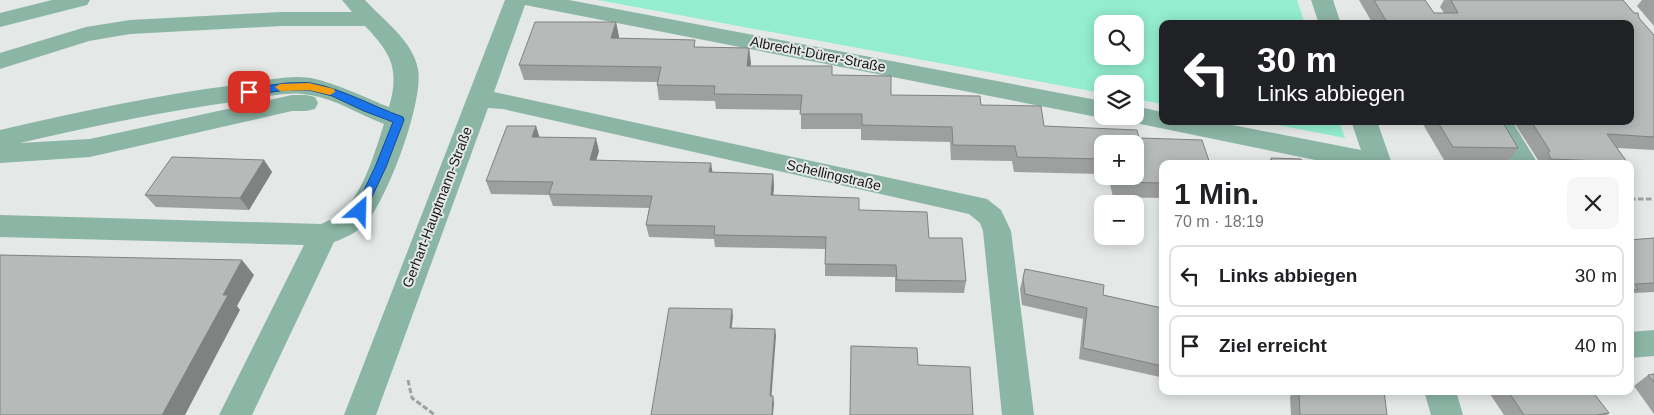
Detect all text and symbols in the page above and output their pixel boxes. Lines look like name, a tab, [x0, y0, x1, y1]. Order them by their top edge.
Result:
map controls	[1094, 15, 1144, 245]
button: search	[1094, 15, 1144, 65]
street label: Albrecht-Dürer-Straße	[749, 33, 887, 75]
icon: left	[1174, 40, 1239, 105]
text: 30 m	[1257, 40, 1337, 79]
pin	[228, 71, 270, 113]
button: layers	[1094, 75, 1144, 125]
icon: arrive	[235, 78, 263, 106]
text: Links abbiegen	[1257, 81, 1405, 106]
street label: Gerhart-Hauptmann-Straße	[399, 124, 475, 290]
button: +	[1094, 135, 1144, 185]
street label: Schellingstraße	[785, 156, 883, 194]
text: 1 Min.	[1174, 177, 1259, 210]
button: close	[1567, 177, 1619, 229]
position arrow	[333, 184, 385, 236]
button: −	[1094, 195, 1144, 245]
text: 70 m · 18:19	[1174, 213, 1264, 230]
icon: left	[1176, 262, 1204, 290]
text: Links abbiegen	[1219, 265, 1357, 286]
text: 30 m	[1575, 265, 1617, 286]
icon: arrive	[1176, 332, 1204, 360]
text: Ziel erreicht	[1219, 335, 1327, 356]
text: 40 m	[1575, 335, 1617, 356]

